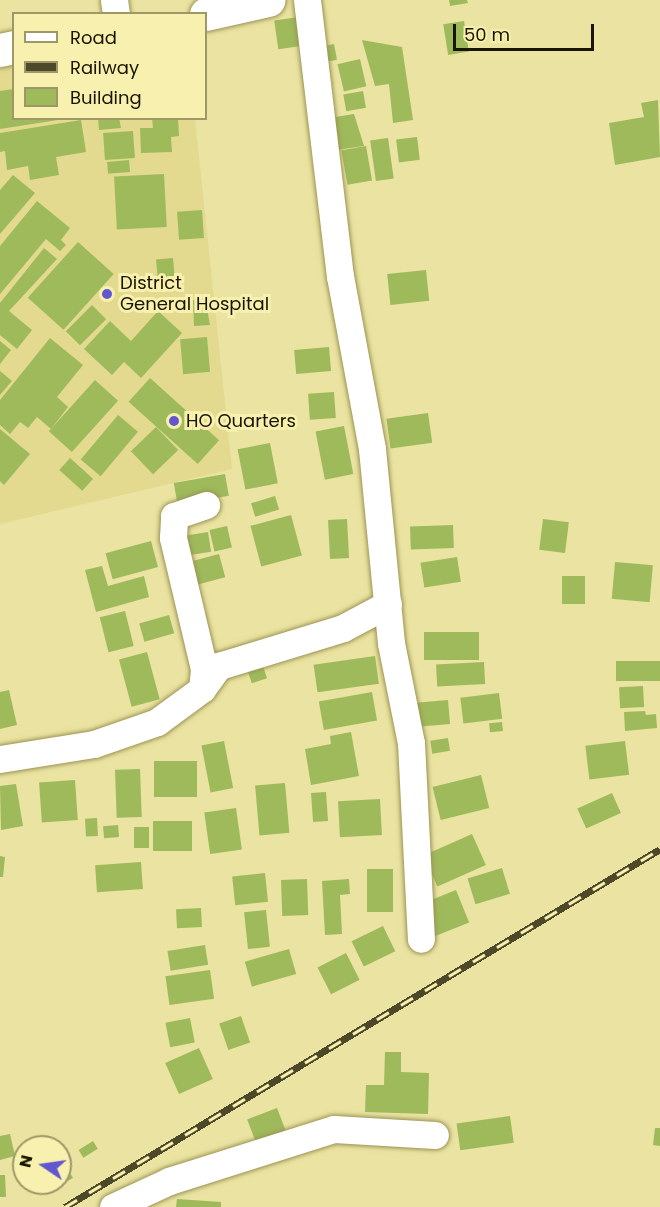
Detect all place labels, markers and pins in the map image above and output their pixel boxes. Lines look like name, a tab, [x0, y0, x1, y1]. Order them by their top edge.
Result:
place label: District General Hospital	[120, 273, 269, 316]
marker: District General Hospital	[98, 285, 116, 303]
place label: HO Quarters	[186, 410, 296, 432]
marker: HO Quarters	[167, 414, 181, 428]

